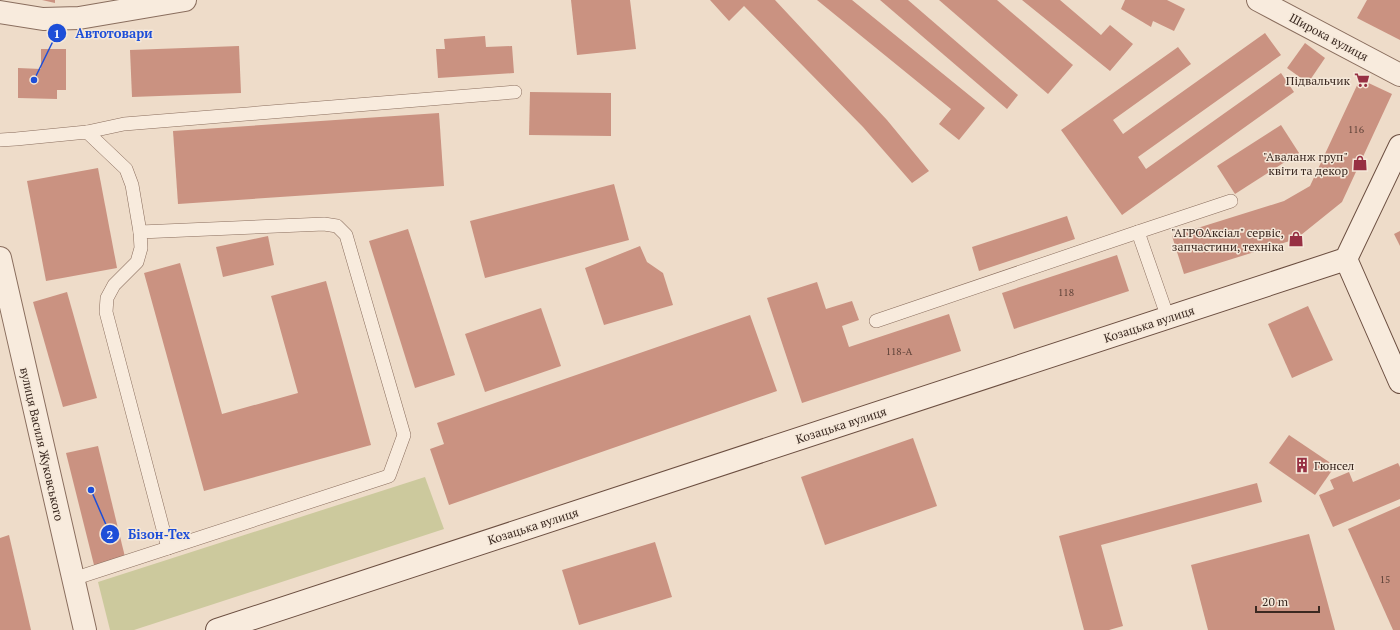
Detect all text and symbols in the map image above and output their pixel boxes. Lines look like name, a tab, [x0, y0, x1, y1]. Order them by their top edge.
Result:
street label: Широка вулиця	[1287, 10, 1371, 64]
callout: Автотовари	[47, 21, 160, 46]
text: Автотовари	[75, 24, 153, 42]
text: 1	[54, 26, 60, 41]
supermarket icon: Підвальчик	[1353, 71, 1371, 89]
place label: Підвальчик	[1286, 73, 1351, 88]
house number: 116	[1348, 123, 1365, 136]
place label: "Аваланж груп" квіти та декор	[1263, 149, 1348, 178]
shop icon: "Аваланж груп" квіти та декор	[1351, 154, 1369, 172]
place label: "АГРОАксіал" сервіс, запчастини, техніка	[1171, 225, 1284, 254]
shop icon: "АГРОАксіал" сервіс, запчастини, техніка	[1287, 230, 1305, 248]
house number: 118	[1058, 286, 1074, 299]
street label: Козацька вулиця	[1102, 302, 1196, 346]
house number: 118-А	[886, 345, 913, 358]
street label: вулиця Василя Жуковського	[17, 366, 67, 523]
street label: Козацька вулиця	[794, 403, 888, 447]
building icon: Гюнсел	[1293, 456, 1311, 474]
place label: Гюнсел	[1314, 458, 1355, 473]
street label: Козацька вулиця	[486, 504, 580, 548]
callout: Бізон-Тех	[100, 522, 199, 547]
text: Бізон-Тех	[128, 525, 191, 543]
text: 2	[107, 527, 114, 542]
house number: 15	[1380, 573, 1390, 586]
scale bar	[1256, 588, 1319, 614]
text: 20 m	[1262, 594, 1289, 609]

